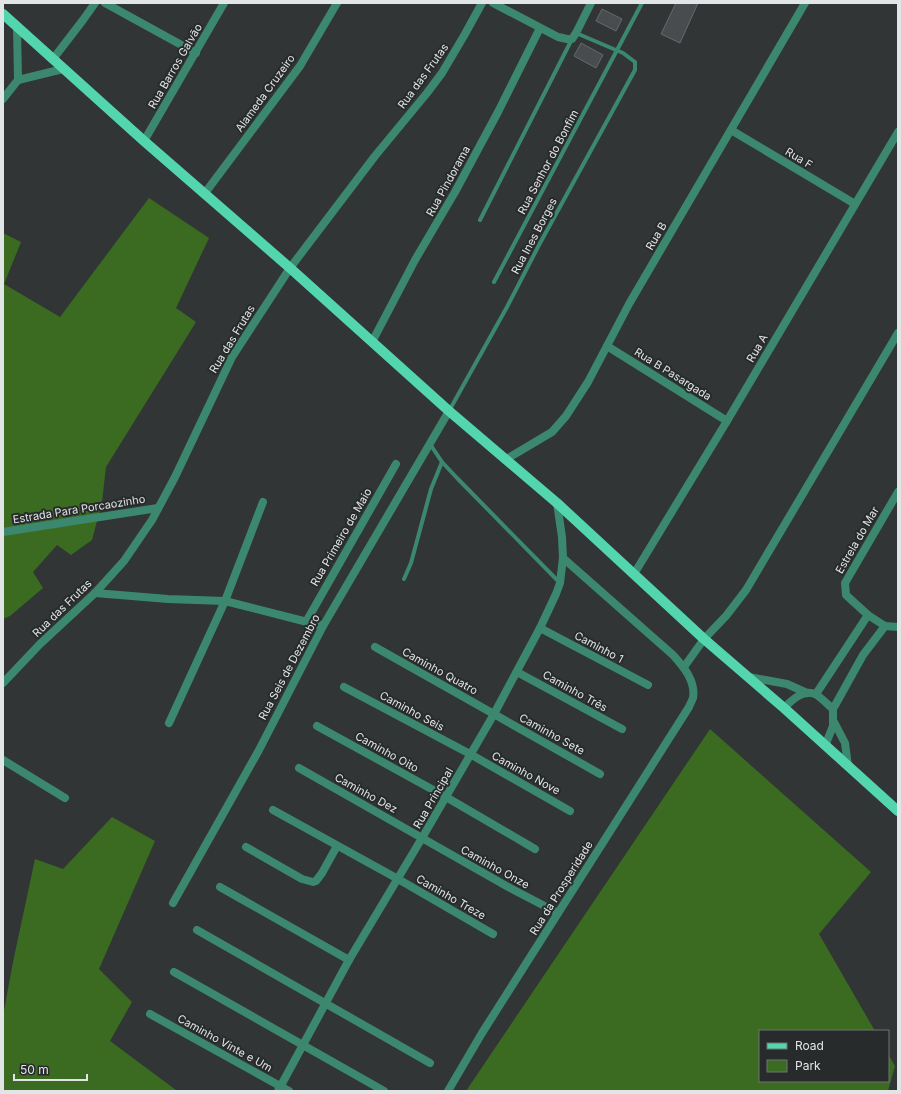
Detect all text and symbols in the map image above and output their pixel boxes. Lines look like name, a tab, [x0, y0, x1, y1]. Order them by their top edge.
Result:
street label: Rua Barros Galvão	[145, 21, 205, 111]
street label: Rua das Frutas	[395, 41, 451, 111]
street label: Alameda Cruzeiro	[232, 51, 298, 135]
street label: Rua Senhor do Bonfim	[515, 107, 581, 217]
street label: Rua Pindorama	[423, 143, 473, 219]
street label: Rua F	[783, 144, 815, 172]
street label: Rua Ines Borges	[508, 195, 560, 277]
street label: Rua B	[642, 219, 670, 253]
street label: Rua das Frutas	[206, 302, 258, 376]
street label: Rua A	[743, 331, 771, 365]
street label: Rua B Pasargada	[632, 345, 714, 403]
street label: Rua Primeiro de Maio	[307, 485, 375, 588]
street label: Estrada Para Porcaozinho	[12, 492, 147, 526]
street label: Estrela do Mar	[832, 504, 882, 576]
street label: Rua das Frutas	[29, 576, 95, 640]
street label: Rua Seis de Dezembro	[255, 611, 323, 722]
street label: Caminho 1	[572, 628, 626, 666]
street label: Caminho Quatro	[400, 644, 481, 698]
street label: Caminho Três	[540, 667, 610, 715]
street label: Caminho Seis	[377, 688, 447, 734]
street label: Caminho Sete	[517, 710, 587, 758]
street label: Caminho Oito	[353, 729, 422, 775]
street label: Caminho Nove	[489, 748, 563, 798]
street label: Rua Principal	[410, 765, 456, 831]
street label: Caminho Dez	[332, 770, 400, 816]
street label: Rua da Prosperidade	[526, 838, 596, 938]
street label: Caminho Onze	[458, 842, 532, 892]
street label: Caminho Treze	[414, 871, 488, 923]
street label: Caminho Vinte e Um	[175, 1011, 275, 1075]
legend	[759, 1030, 889, 1082]
text: Road	[795, 1038, 824, 1053]
scale bar	[14, 1056, 87, 1082]
text: Park	[795, 1058, 821, 1073]
text: 50 m	[20, 1062, 49, 1077]

